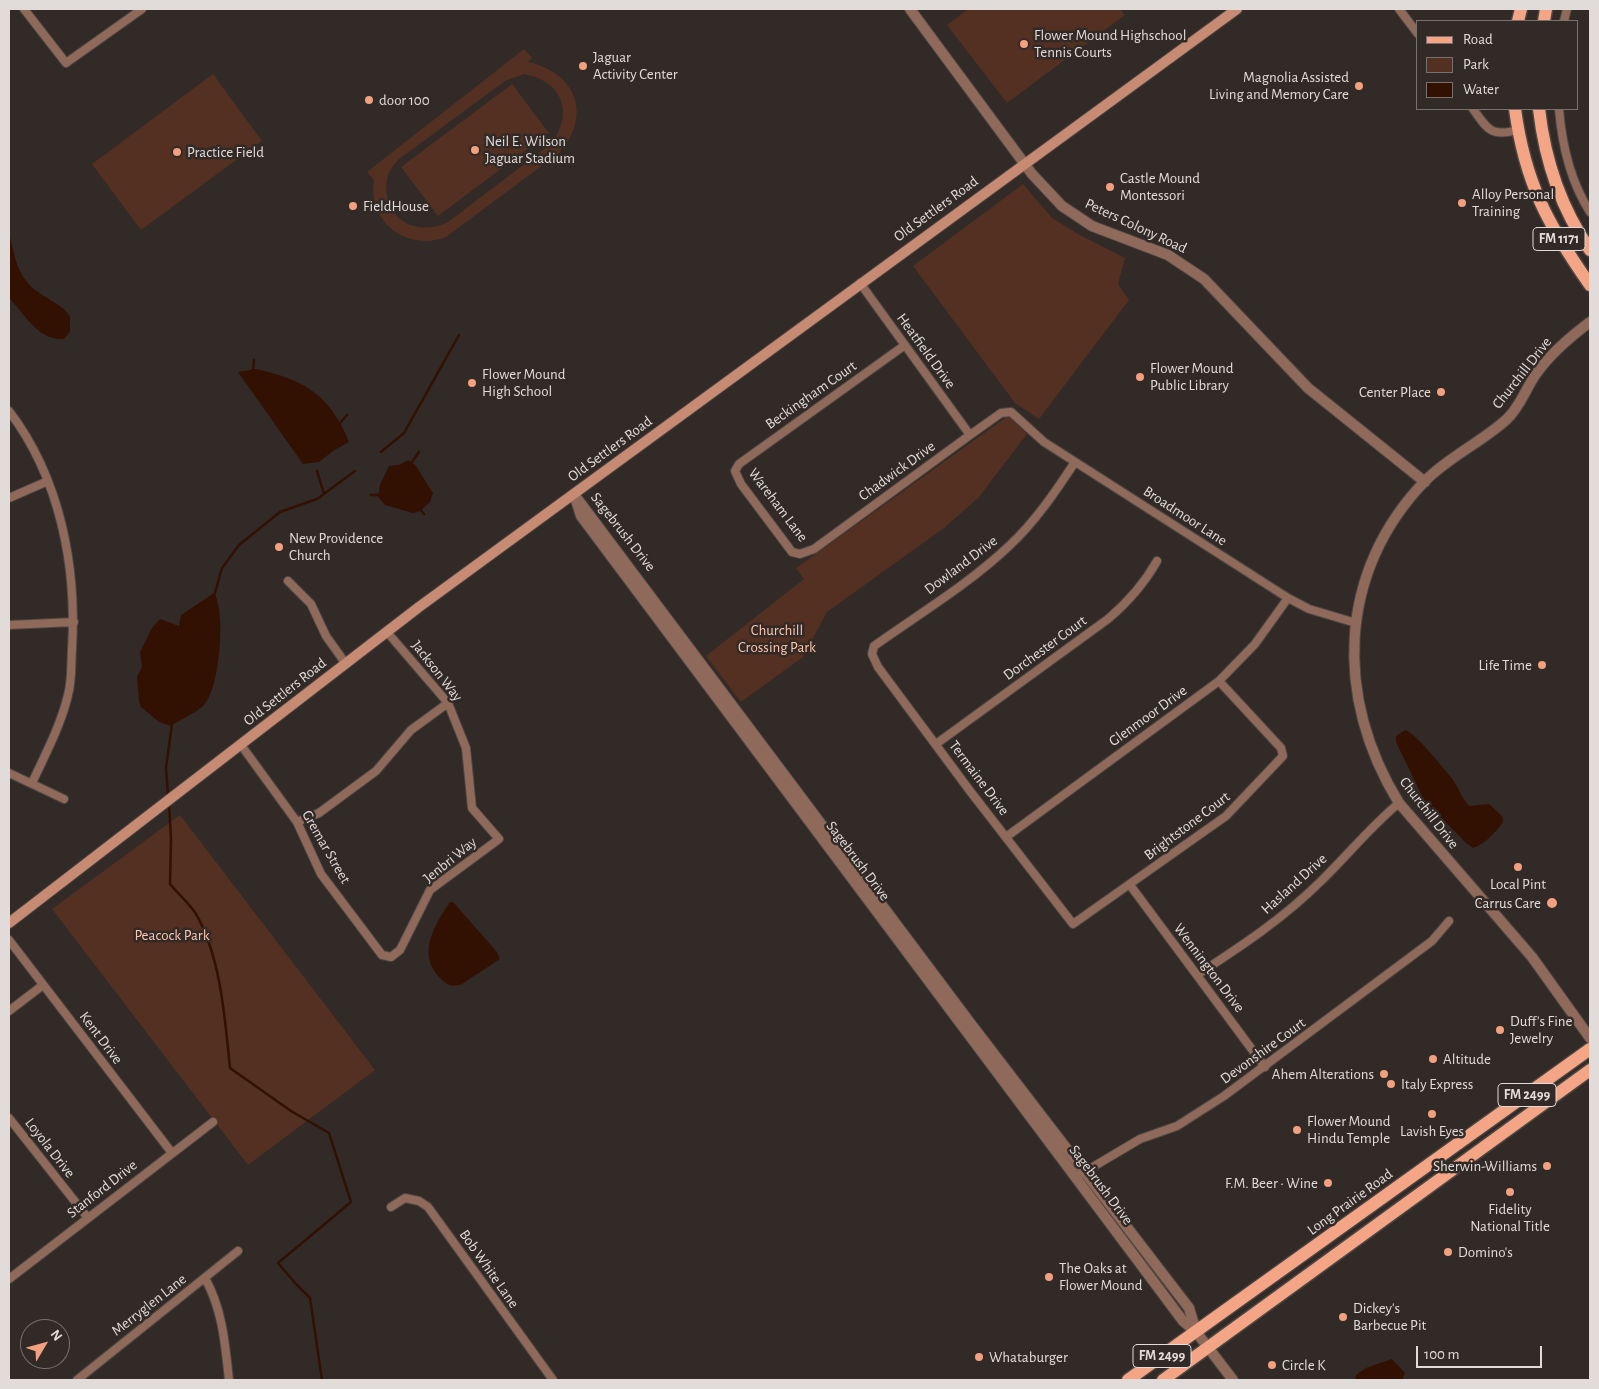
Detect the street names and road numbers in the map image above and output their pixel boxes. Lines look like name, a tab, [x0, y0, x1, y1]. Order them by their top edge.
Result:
street label: Old Settlers Road	[890, 172, 982, 246]
street label: Peters Colony Road	[1082, 195, 1190, 257]
road number: FM 1171	[1533, 228, 1585, 250]
street label: Heatfield Drive	[893, 310, 959, 392]
street label: Churchill Drive	[1488, 333, 1556, 413]
street label: Beckingham Court	[762, 357, 860, 433]
street label: Old Settlers Road	[564, 412, 656, 486]
street label: Chadwick Drive	[855, 437, 939, 505]
street label: Wareham Lane	[744, 465, 812, 545]
street label: Broadmoor Lane	[1140, 482, 1230, 550]
street label: Sagebrush Drive	[587, 489, 659, 575]
street label: Dowland Drive	[921, 532, 1001, 598]
street label: Dorchester Court	[1000, 612, 1090, 684]
street label: Jackson Way	[408, 637, 466, 705]
street label: Old Settlers Road	[240, 654, 330, 730]
street label: Glenmoor Drive	[1105, 682, 1191, 750]
street label: Termaine Drive	[945, 737, 1013, 819]
street label: Churchill Drive	[1395, 773, 1463, 853]
street label: Brightstone Court	[1141, 788, 1233, 864]
street label: Gremar Street	[298, 807, 354, 887]
street label: Sagebrush Drive	[822, 818, 894, 904]
street label: Jenbri Way	[420, 833, 480, 887]
street label: Hasland Drive	[1257, 850, 1331, 918]
street label: Wennington Drive	[1170, 920, 1248, 1016]
street label: Kent Drive	[75, 1008, 127, 1068]
street label: Devonshire Court	[1217, 1014, 1309, 1088]
road number: FM 2499	[1498, 1084, 1556, 1106]
street label: Loyola Drive	[21, 1114, 79, 1182]
street label: Sagebrush Drive	[1065, 1142, 1137, 1228]
street label: Stanford Drive	[63, 1156, 141, 1222]
street label: Long Prairie Road	[1304, 1165, 1396, 1239]
street label: Bob White Lane	[455, 1226, 523, 1312]
street label: Merryglen Lane	[108, 1270, 190, 1340]
road number: FM 2499	[1133, 1344, 1191, 1368]

